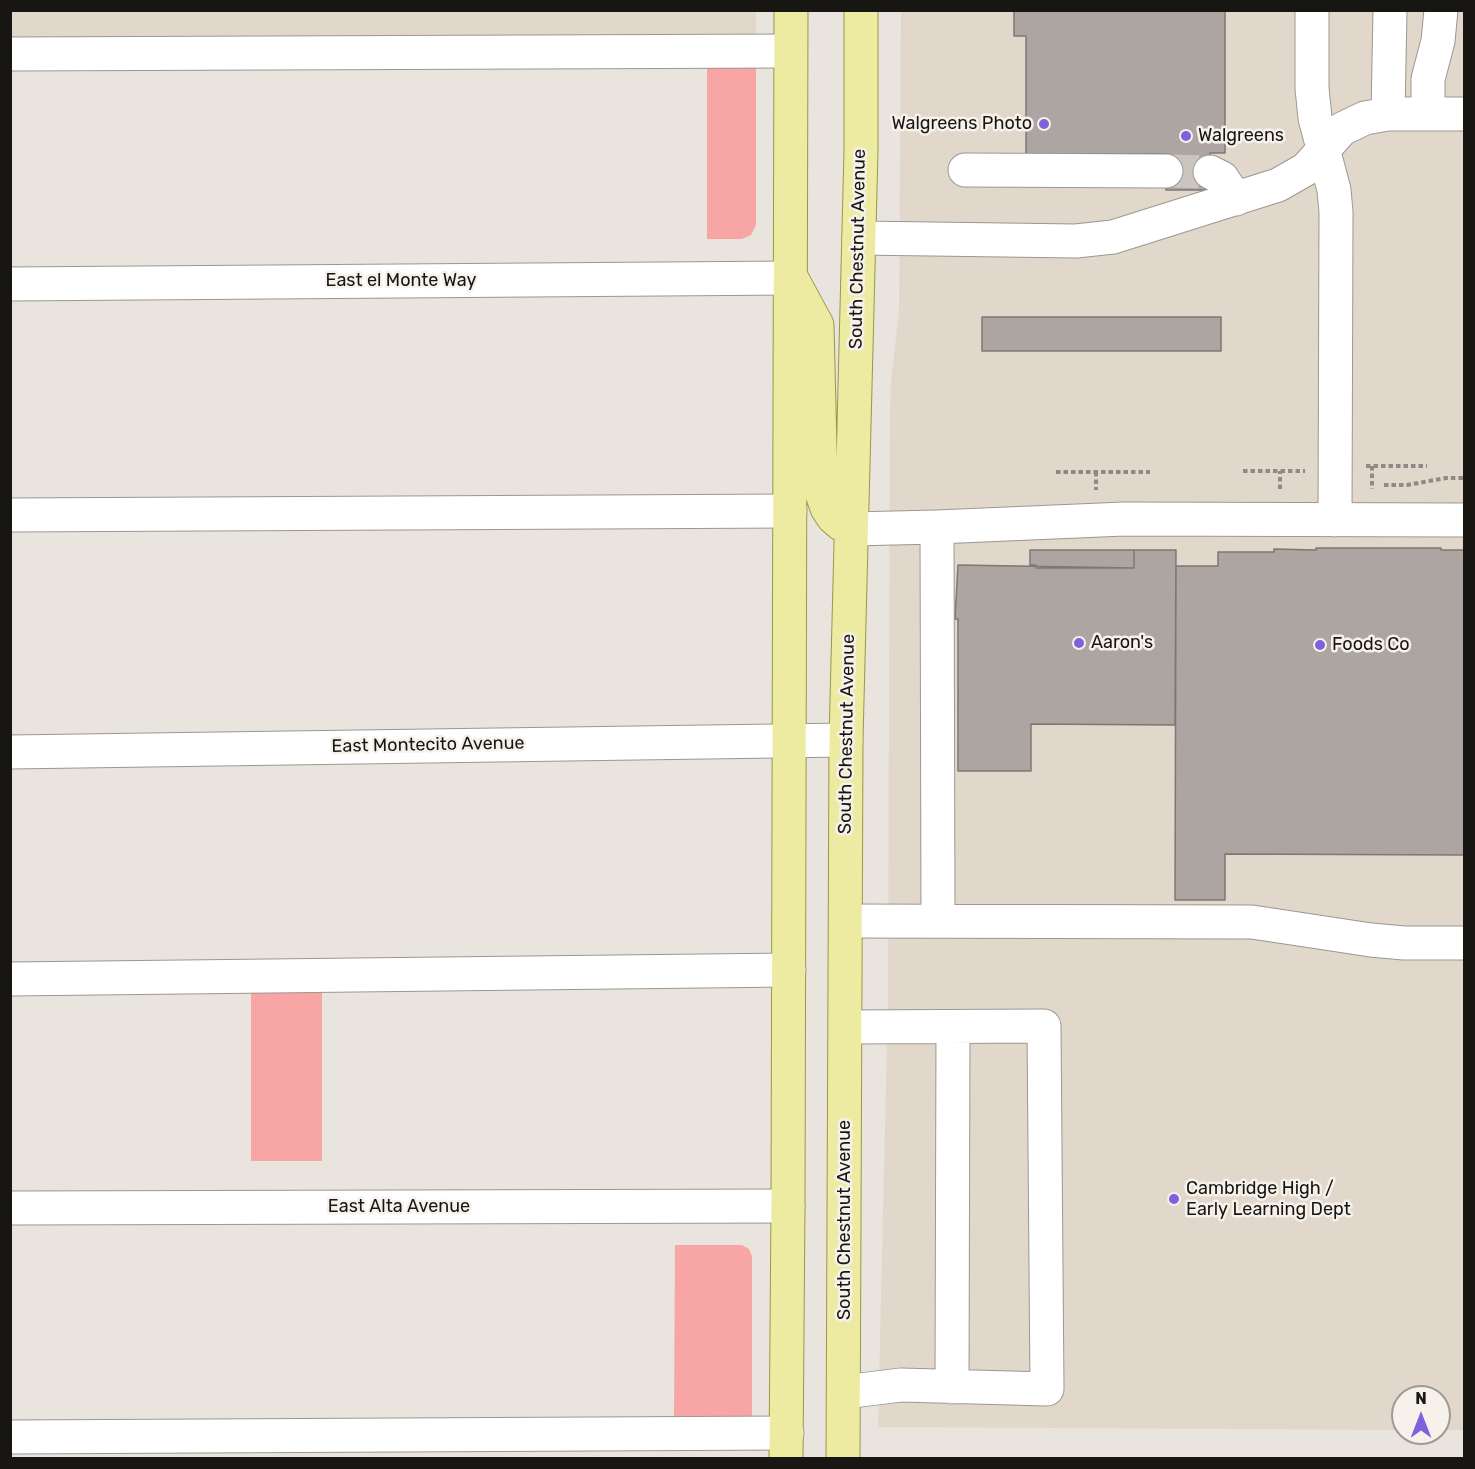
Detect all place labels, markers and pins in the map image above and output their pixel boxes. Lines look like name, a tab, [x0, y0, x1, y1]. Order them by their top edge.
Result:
place label: Walgreens Photo	[891, 113, 1032, 135]
marker: Walgreens Photo	[1037, 117, 1051, 131]
place label: Walgreens	[1198, 125, 1284, 147]
marker: Walgreens	[1179, 129, 1193, 143]
place label: Aaron's	[1091, 632, 1153, 654]
place label: Foods Co	[1332, 634, 1410, 656]
marker: Aaron's	[1072, 636, 1086, 650]
marker: Foods Co	[1313, 638, 1327, 652]
place label: Cambridge High / Early Learning Dept	[1186, 1178, 1351, 1220]
marker: Cambridge High / Early Learning Dept	[1167, 1192, 1181, 1206]

